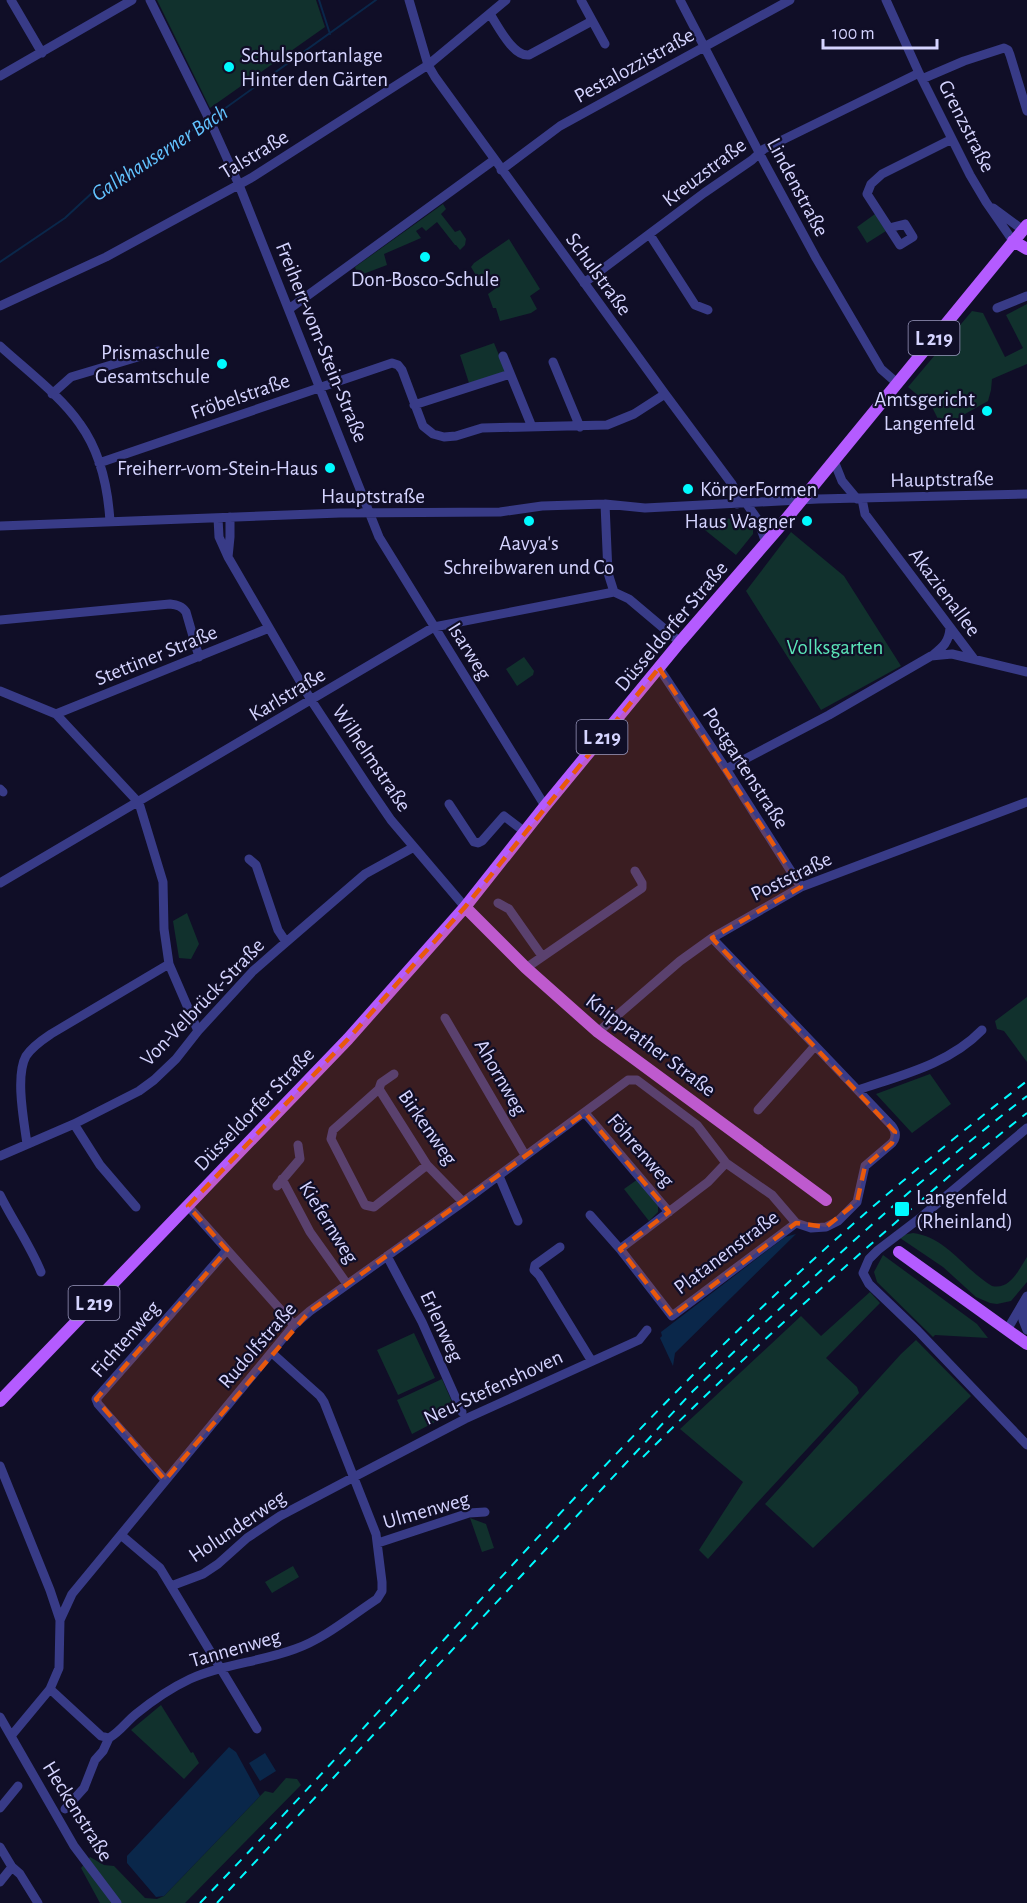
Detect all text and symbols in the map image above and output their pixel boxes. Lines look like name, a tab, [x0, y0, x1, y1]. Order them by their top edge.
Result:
scale bar	[823, 12, 937, 50]
street label: Pestalozzistraße	[571, 24, 698, 107]
text: 100 m	[832, 25, 875, 43]
place label: Schulsportanlage Hinter den Gärten	[241, 45, 388, 90]
marker: Schulsportanlage Hinter den Gärten	[222, 60, 236, 74]
street label: Grenzstraße	[934, 77, 999, 176]
water label: Galkhauserner Bach	[87, 101, 232, 205]
street label: Talstraße	[216, 126, 292, 183]
street label: Kreuzstraße	[658, 134, 750, 211]
street label: Lindenstraße	[763, 135, 832, 240]
street label: Schulstraße	[562, 229, 635, 319]
street label: Freiherr-vom-Stein-Straße	[272, 239, 371, 445]
marker: Don-Bosco-Schule	[418, 250, 432, 264]
place label: Don-Bosco-Schule	[351, 269, 499, 290]
road number: L 219	[908, 321, 960, 355]
place label: Prismaschule Gesamtschule	[95, 342, 210, 387]
marker: Prismaschule Gesamtschule	[215, 357, 229, 371]
street label: Fröbelstraße	[188, 370, 292, 423]
place label: Amtsgericht Langenfeld	[874, 389, 975, 434]
marker: Amtsgericht Langenfeld	[980, 404, 994, 418]
place label: Freiherr-vom-Stein-Haus	[117, 458, 318, 479]
marker: Freiherr-vom-Stein-Haus	[323, 461, 337, 475]
street label: Hauptstraße	[890, 468, 994, 491]
place label: KörperFormen	[700, 479, 817, 500]
marker: KörperFormen	[681, 482, 695, 496]
street label: Hauptstraße	[321, 486, 425, 507]
place label: Haus Wagner	[685, 511, 795, 532]
marker: Aavya's Schreibwaren und Co	[522, 514, 536, 528]
marker: Haus Wagner	[800, 514, 814, 528]
place label: Aavya's Schreibwaren und Co	[444, 533, 614, 578]
street label: Akazienallee	[905, 544, 984, 640]
street label: Düsseldorfer Straße	[611, 557, 732, 695]
street label: Isarweg	[444, 619, 496, 684]
street label: Stettiner Straße	[92, 621, 220, 689]
park label: Volksgarten	[787, 637, 883, 658]
street label: Karlstraße	[245, 664, 329, 725]
street label: Wilhelmstraße	[328, 701, 415, 815]
street label: Postgartenstraße	[699, 704, 792, 833]
road number: L 219	[576, 720, 628, 754]
street label: Poststraße	[748, 848, 835, 905]
street label: Von-Velbrück-Straße	[136, 935, 268, 1070]
street label: Knipprather Straße	[582, 990, 719, 1101]
street label: Ahornweg	[470, 1036, 531, 1120]
street label: Düsseldorfer Straße	[190, 1044, 318, 1175]
street label: Birkenweg	[394, 1086, 461, 1169]
street label: Föhrenweg	[603, 1110, 679, 1192]
street label: Kiefernweg	[295, 1177, 362, 1268]
place label: Langenfeld (Rheinland)	[916, 1187, 1013, 1232]
marker: Langenfeld (Rheinland)	[893, 1200, 911, 1218]
street label: Platanenstraße	[670, 1206, 783, 1299]
road number: L 219	[68, 1286, 119, 1320]
street label: Erlenweg	[416, 1288, 467, 1366]
street label: Fichtenweg	[87, 1297, 164, 1381]
street label: Rudolfstraße	[214, 1298, 300, 1392]
street label: Neu-Stefenshoven	[420, 1346, 566, 1429]
street label: Holunderweg	[185, 1486, 290, 1566]
street label: Ulmenweg	[381, 1488, 472, 1533]
street label: Tannenweg	[187, 1625, 284, 1671]
street label: Heckenstraße	[39, 1758, 117, 1865]

